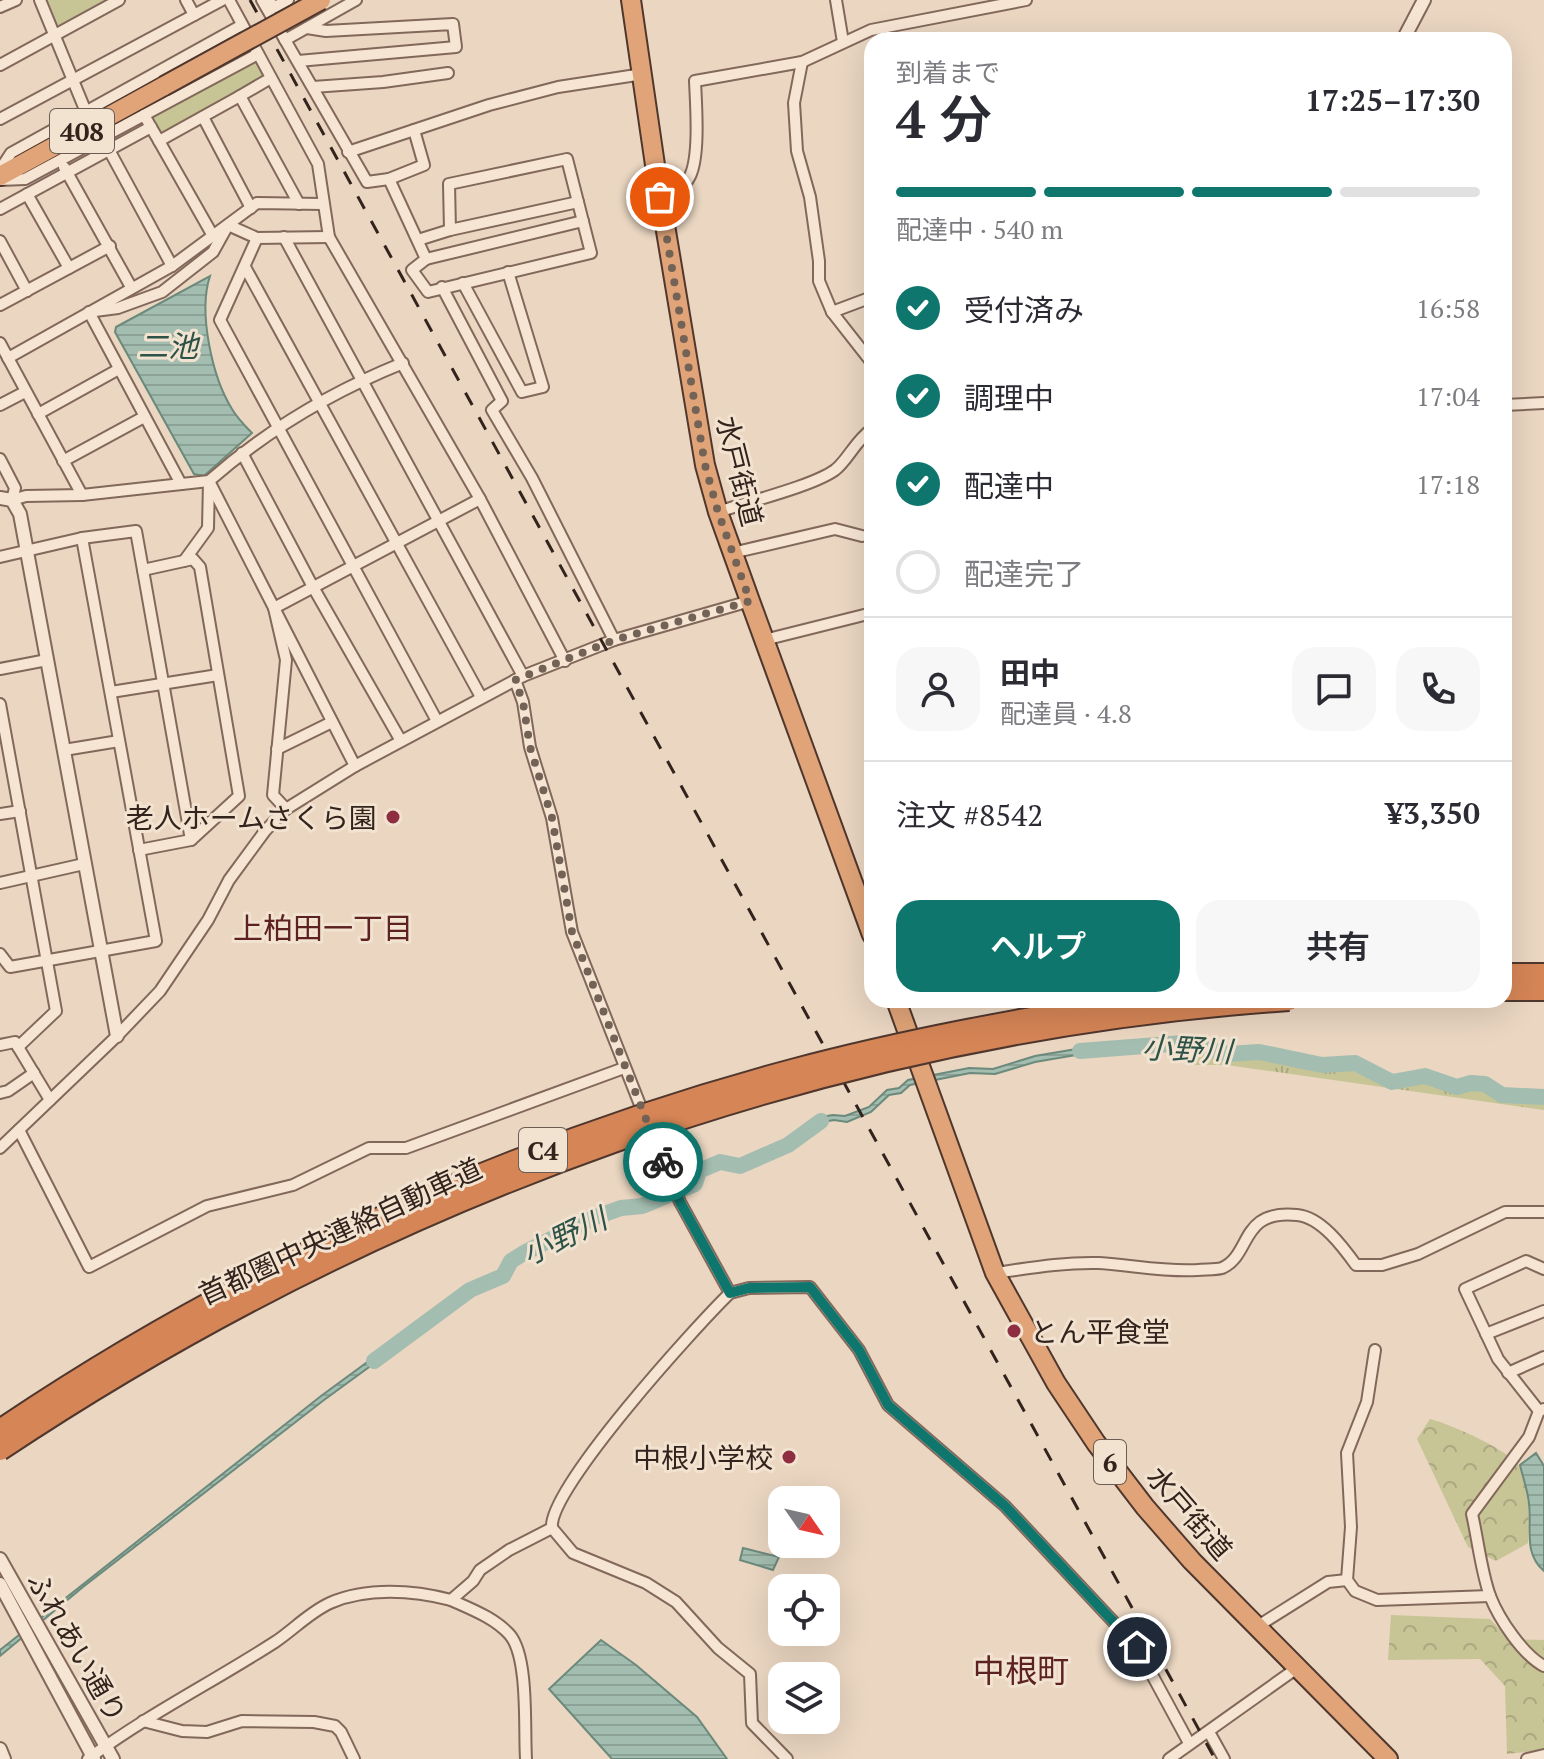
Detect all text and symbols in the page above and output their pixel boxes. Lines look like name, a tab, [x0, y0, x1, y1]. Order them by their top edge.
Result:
text: 到着まで	[896, 55, 1000, 89]
text: 17:25–17:30	[1305, 80, 1480, 120]
text: 4 分	[896, 84, 991, 153]
road number: 408	[50, 109, 114, 153]
pin	[626, 163, 694, 231]
icon: bag	[638, 175, 682, 219]
text: 配達中 · 540 m	[896, 212, 1063, 246]
icon: check	[896, 286, 940, 330]
text: 受付済み	[964, 290, 1084, 330]
text: 16:58	[1416, 291, 1480, 325]
water label: 二池	[138, 326, 201, 366]
icon: check	[896, 374, 940, 418]
text: 調理中	[964, 378, 1054, 418]
text: 17:04	[1416, 379, 1480, 413]
street label: 水戸街道	[709, 412, 771, 530]
icon: check	[896, 462, 940, 506]
text: 配達中	[964, 466, 1054, 506]
text: 17:18	[1416, 467, 1480, 501]
text: 配達完了	[964, 554, 1084, 594]
button: person	[896, 647, 980, 731]
button: chat	[1292, 647, 1376, 731]
button: phone	[1396, 647, 1480, 731]
text: 田中	[1000, 653, 1060, 693]
text: 配達員 · 4.8	[1000, 696, 1132, 730]
text: ¥3,350	[1386, 793, 1480, 833]
text: 注文 #8542	[896, 795, 1043, 835]
place label: 老人ホームさくら園	[126, 799, 377, 836]
marker: 老人ホームさくら園	[384, 808, 402, 826]
button: ヘルプ	[896, 900, 1180, 992]
button: 共有	[1196, 900, 1480, 992]
district label: 上柏田一丁目	[233, 908, 413, 948]
water label: 小野川	[1141, 1027, 1236, 1071]
courier	[623, 1122, 703, 1202]
road number: C4	[519, 1128, 567, 1172]
icon: bike	[641, 1140, 685, 1184]
street label: 首都圏中央連絡自動車道	[193, 1149, 487, 1313]
water label: 小野川	[515, 1197, 616, 1274]
place label: とん平食堂	[1030, 1313, 1170, 1350]
marker: とん平食堂	[1005, 1322, 1023, 1340]
place label: 中根小学校	[633, 1439, 773, 1476]
road number: 6	[1094, 1440, 1126, 1484]
marker: 中根小学校	[780, 1448, 798, 1466]
street label: 水戸街道	[1139, 1459, 1241, 1567]
north arrow	[768, 1486, 840, 1558]
map controls	[768, 1486, 840, 1734]
street label: ふれあい通り	[19, 1565, 135, 1729]
button: locate	[768, 1574, 840, 1646]
pin	[1103, 1613, 1171, 1681]
icon: home	[1115, 1625, 1159, 1669]
district label: 中根町	[973, 1649, 1069, 1691]
button: layers	[768, 1662, 840, 1734]

